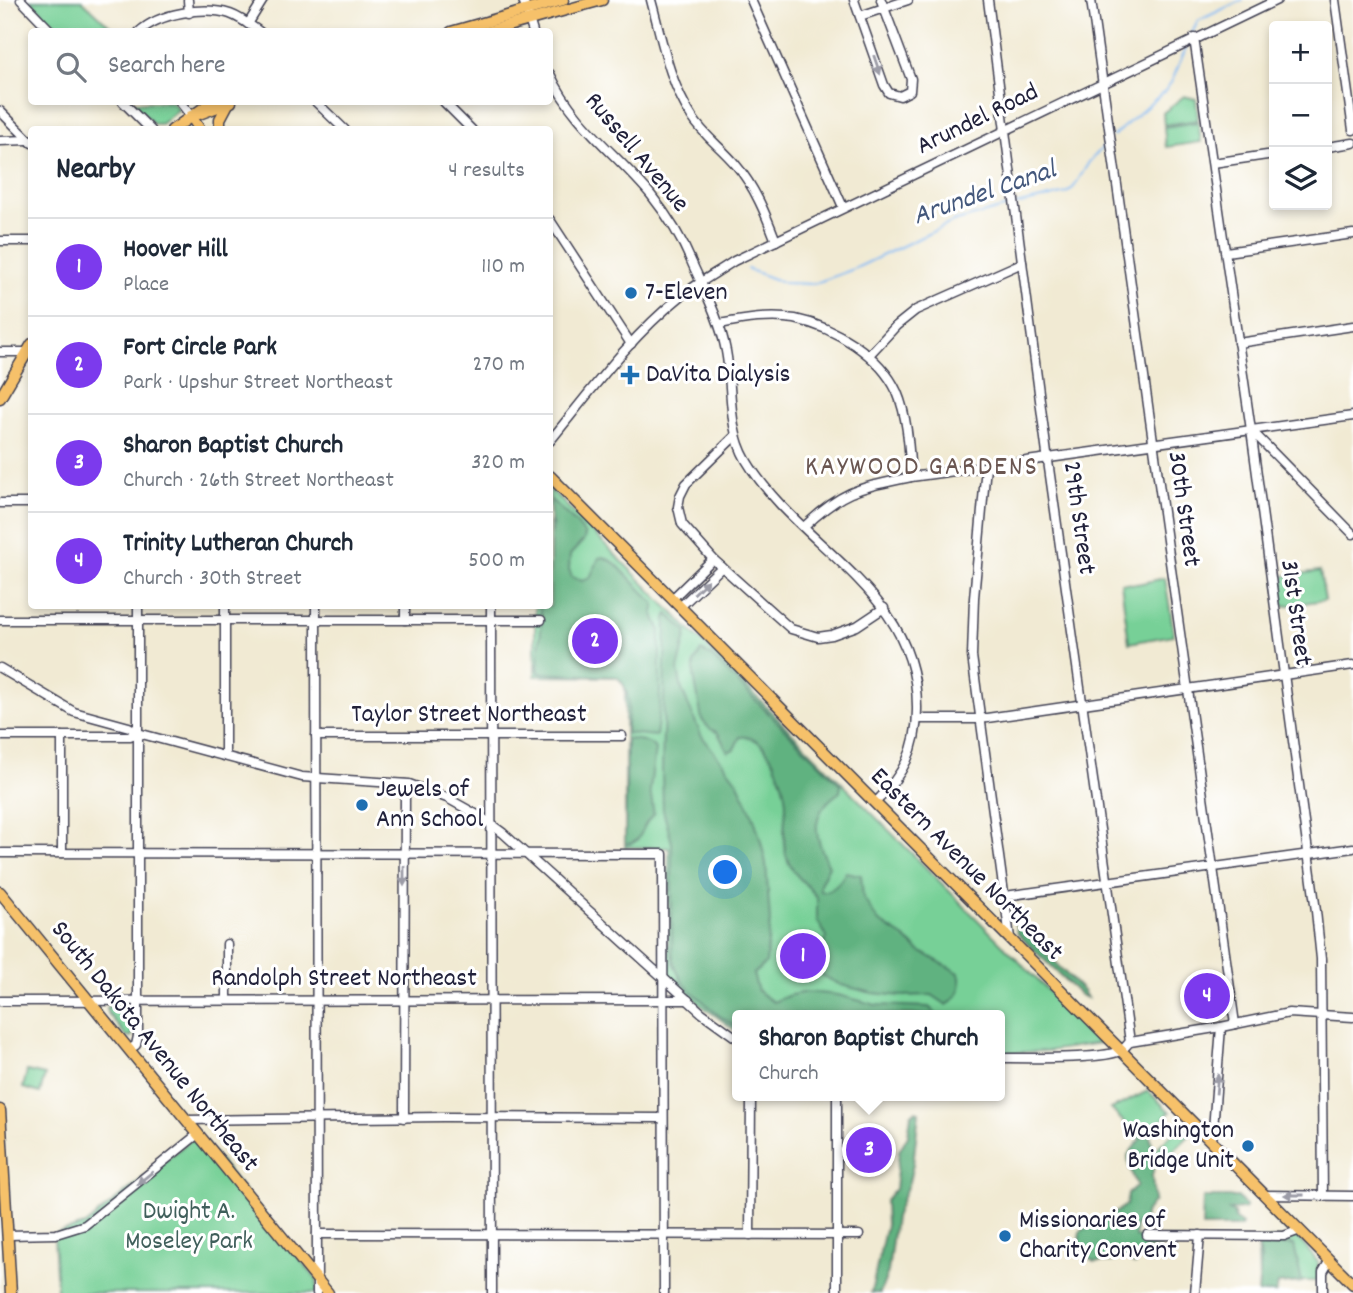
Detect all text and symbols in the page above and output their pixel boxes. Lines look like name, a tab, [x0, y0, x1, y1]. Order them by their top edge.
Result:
map controls	[1269, 21, 1332, 210]
button: +	[1269, 21, 1332, 84]
search box	[28, 28, 553, 105]
icon: search	[52, 48, 90, 86]
text: Search here	[108, 48, 226, 85]
one-way arrow	[871, 54, 882, 75]
street label: Arundel Road	[911, 75, 1045, 165]
button: −	[1269, 84, 1332, 147]
street label: Russell Avenue	[575, 85, 697, 221]
button: layers	[1269, 147, 1332, 210]
text: Nearby	[56, 150, 134, 193]
water label: Arundel Canal	[908, 151, 1064, 238]
text: 4 results	[448, 155, 525, 188]
text: Hoover Hill	[123, 232, 228, 269]
text: 1	[76, 251, 82, 284]
text: 110 m	[481, 251, 525, 284]
text: Place	[123, 269, 169, 302]
place label: 7-Eleven	[645, 275, 728, 312]
marker: 7-Eleven	[623, 285, 639, 301]
text: Fort Circle Park	[123, 330, 277, 367]
text: 2	[74, 349, 84, 382]
text: 270 m	[473, 349, 525, 382]
place label: DaVita Dialysis	[646, 357, 790, 394]
marker: DaVita Dialysis	[620, 365, 640, 385]
text: Park · Upshur Street Northeast	[123, 367, 393, 400]
text: Sharon Baptist Church	[123, 428, 343, 465]
text: 3	[74, 447, 84, 480]
text: 320 m	[471, 447, 525, 480]
district label: KAYWOOD GARDENS	[805, 449, 1039, 489]
street label: 30th Street	[1157, 449, 1209, 570]
street label: 29th Street	[1052, 459, 1104, 577]
text: Church · 26th Street Northeast	[123, 465, 394, 498]
text: Trinity Lutheran Church	[123, 526, 353, 563]
text: 4	[74, 545, 84, 578]
text: 500 m	[468, 545, 525, 578]
street label: 31st Street	[1269, 557, 1321, 669]
text: Church · 30th Street	[123, 563, 302, 596]
one-way arrow	[692, 580, 709, 596]
pin: 2	[572, 615, 618, 667]
street label: Taylor Street Northeast	[351, 697, 587, 734]
street label: Eastern Avenue Northeast	[861, 760, 1071, 970]
place label: Jewels of Ann School	[376, 772, 483, 839]
marker: Jewels of Ann School	[354, 797, 370, 813]
your location	[708, 855, 742, 889]
one-way arrow	[398, 866, 410, 888]
street label: South Dakota Avenue Northeast	[41, 913, 267, 1181]
pin: 1	[780, 930, 826, 982]
street label: Randolph Street Northeast	[211, 961, 477, 998]
pin: 4	[1184, 970, 1230, 1022]
popup	[732, 1010, 1005, 1101]
text: Sharon Baptist Church	[758, 1021, 979, 1058]
text: Church	[758, 1058, 819, 1091]
one-way arrow	[1212, 1073, 1223, 1095]
place label: Washington Bridge Unit	[1123, 1113, 1234, 1180]
pin: 3	[846, 1124, 892, 1176]
marker: Washington Bridge Unit	[1240, 1138, 1256, 1154]
one-way arrow	[137, 1170, 154, 1185]
one-way arrow	[1283, 1189, 1305, 1201]
park label: Dwight A. Moseley Park	[125, 1194, 253, 1261]
place label: Missionaries of Charity Convent	[1019, 1203, 1177, 1270]
marker: Missionaries of Charity Convent	[997, 1228, 1013, 1244]

